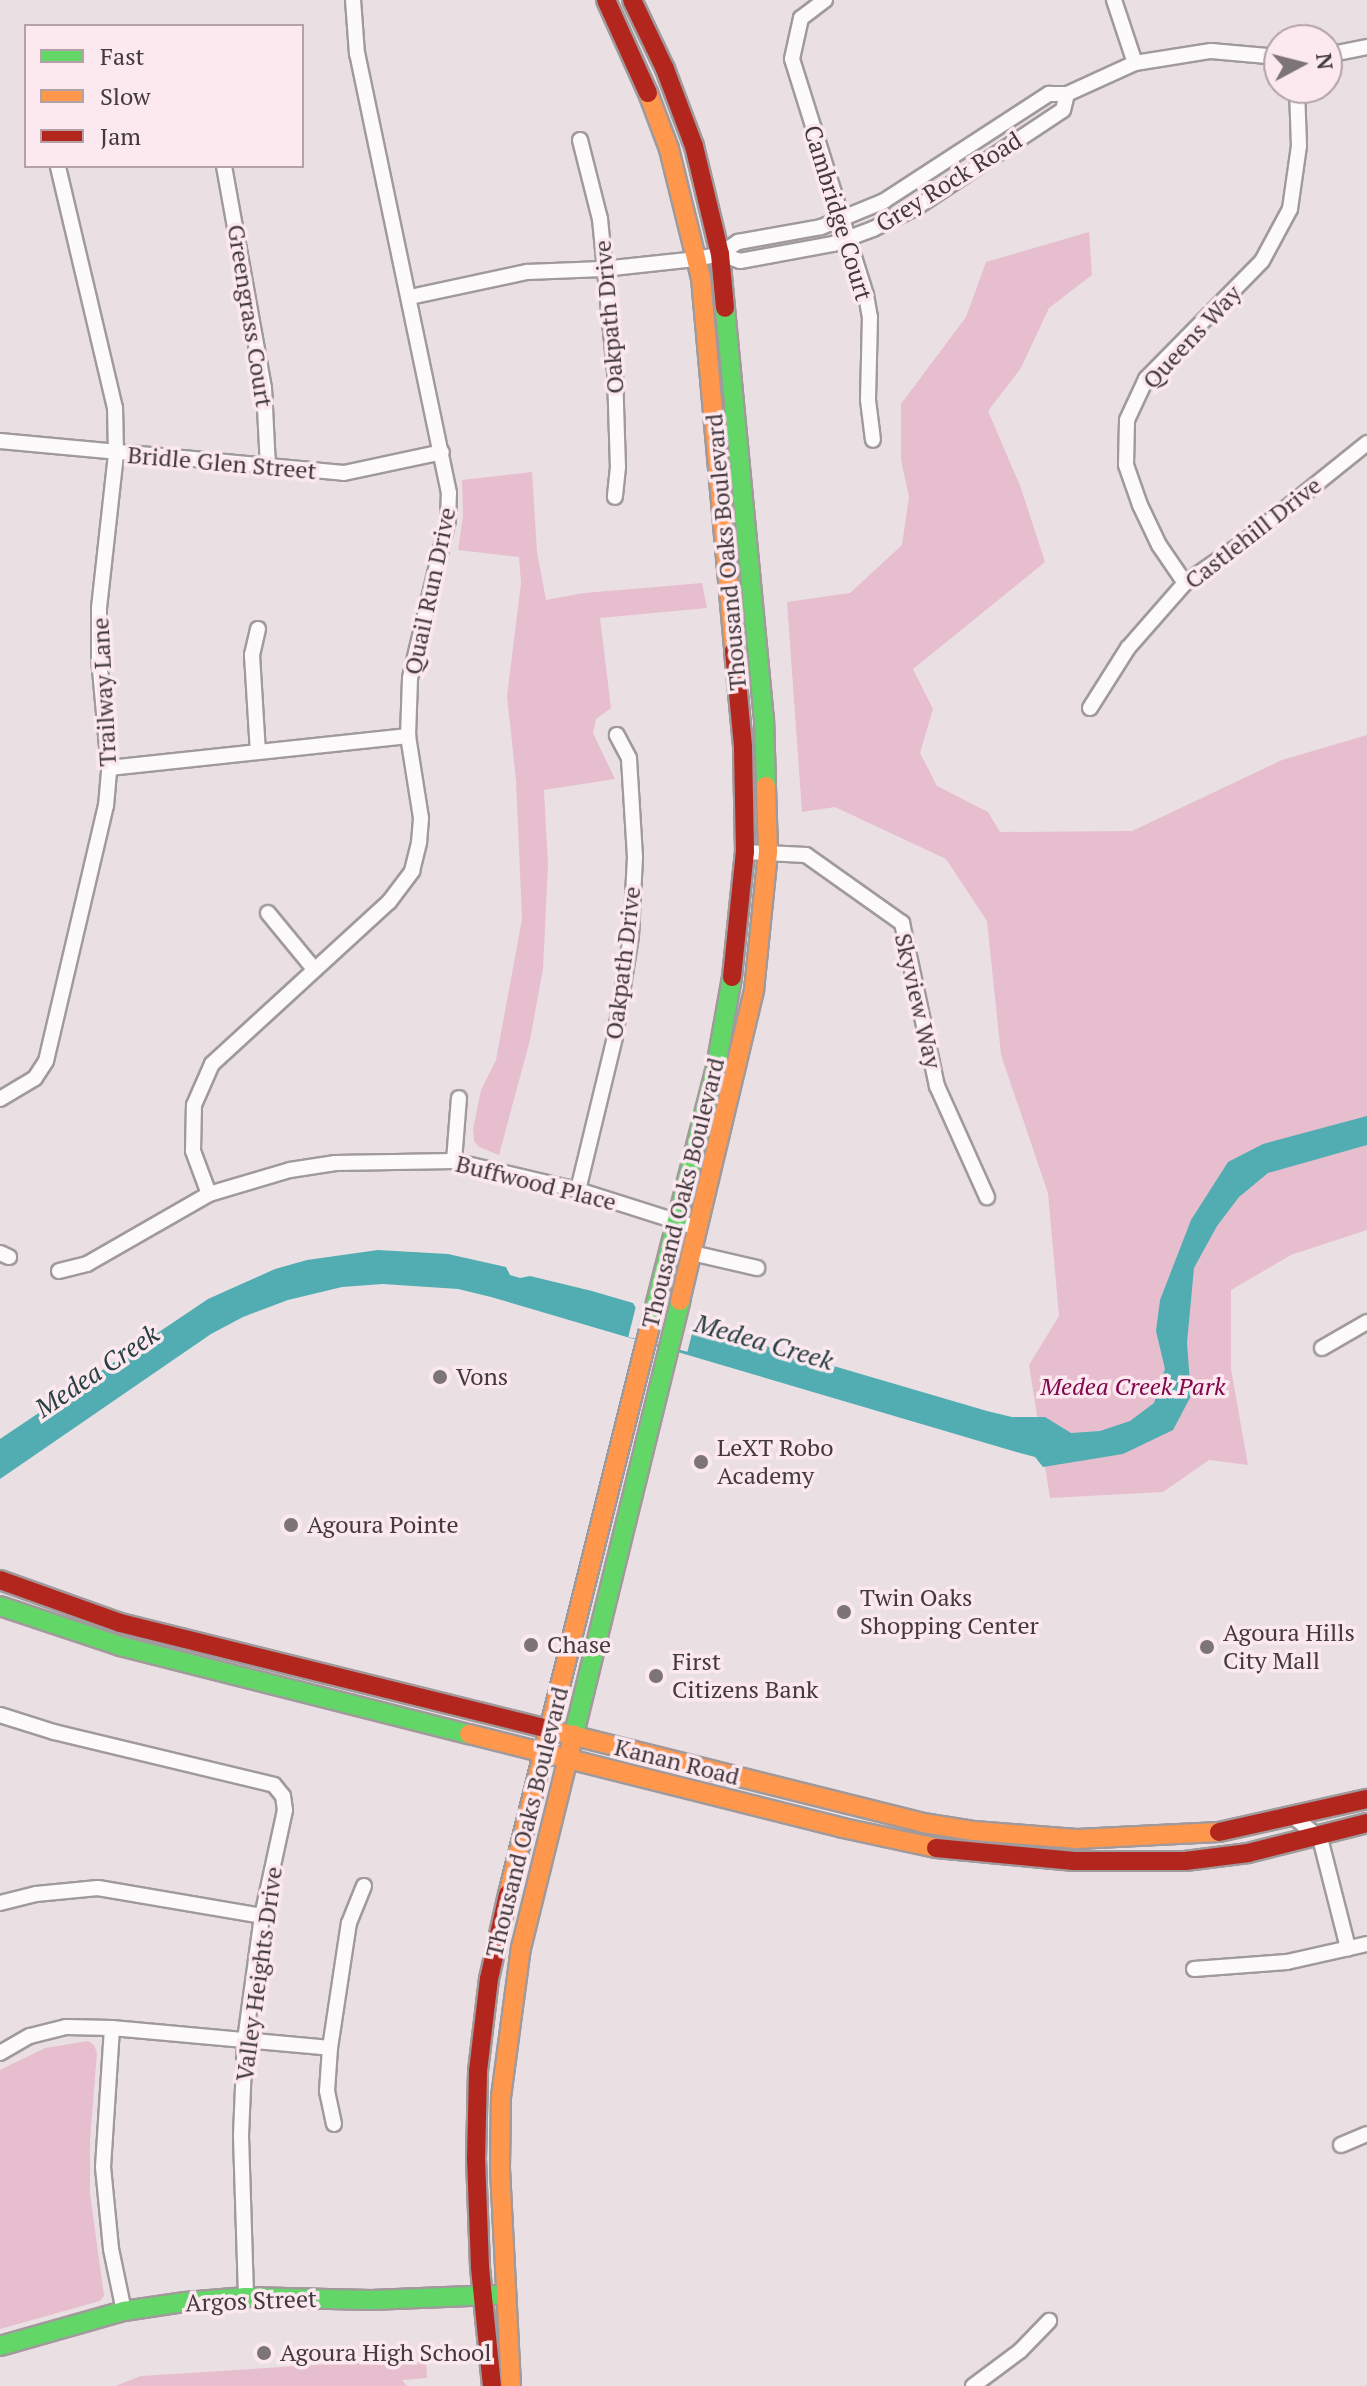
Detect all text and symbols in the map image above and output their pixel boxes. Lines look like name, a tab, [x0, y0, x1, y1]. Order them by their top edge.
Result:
legend	[24, 24, 304, 168]
north arrow	[1263, 24, 1343, 104]
text: Fast	[100, 40, 144, 72]
text: N	[1310, 51, 1341, 71]
text: Slow	[100, 80, 151, 112]
text: Jam	[100, 120, 141, 152]
street label: Cambridge Court	[798, 122, 878, 304]
street label: Grey Rock Road	[871, 126, 1027, 238]
street label: Greengrass Court	[221, 223, 279, 409]
street label: Oakpath Drive	[588, 239, 630, 395]
street label: Queens Way	[1137, 279, 1247, 395]
street label: Thousand Oaks Boulevard	[700, 412, 752, 692]
street label: Bridle Glen Street	[126, 440, 318, 486]
street label: Castlehill Drive	[1179, 471, 1327, 595]
street label: Quail Run Drive	[398, 505, 462, 677]
street label: Trailway Lane	[86, 617, 122, 767]
street label: Oakpath Drive	[599, 885, 647, 1041]
street label: Skyview Way	[888, 931, 948, 1071]
street label: Thousand Oaks Boulevard	[635, 1055, 731, 1331]
street label: Buffwood Place	[453, 1149, 619, 1217]
water label: Medea Creek	[691, 1307, 837, 1377]
water label: Medea Creek	[29, 1318, 165, 1424]
place label: Vons	[456, 1363, 508, 1391]
marker: Vons	[431, 1368, 449, 1386]
park label: Medea Creek Park	[1041, 1373, 1225, 1401]
place label: LeXT Robo Academy	[717, 1434, 833, 1490]
marker: LeXT Robo Academy	[692, 1453, 710, 1471]
place label: Agoura Pointe	[307, 1511, 459, 1539]
marker: Agoura Pointe	[282, 1516, 300, 1534]
place label: Twin Oaks Shopping Center	[860, 1584, 1039, 1640]
marker: Twin Oaks Shopping Center	[835, 1603, 853, 1621]
place label: Agoura Hills City Mall	[1223, 1619, 1355, 1675]
place label: Chase	[547, 1631, 611, 1659]
marker: Chase	[522, 1636, 540, 1654]
marker: Agoura Hills City Mall	[1198, 1638, 1216, 1656]
place label: First Citizens Bank	[672, 1648, 818, 1704]
marker: First Citizens Bank	[647, 1667, 665, 1685]
street label: Thousand Oaks Boulevard	[479, 1684, 575, 1960]
street label: Kanan Road	[612, 1733, 742, 1791]
street label: Valley Heights Drive	[230, 1865, 288, 2083]
street label: Argos Street	[185, 2284, 317, 2318]
place label: Agoura High School	[280, 2339, 492, 2367]
marker: Agoura High School	[255, 2344, 273, 2362]

